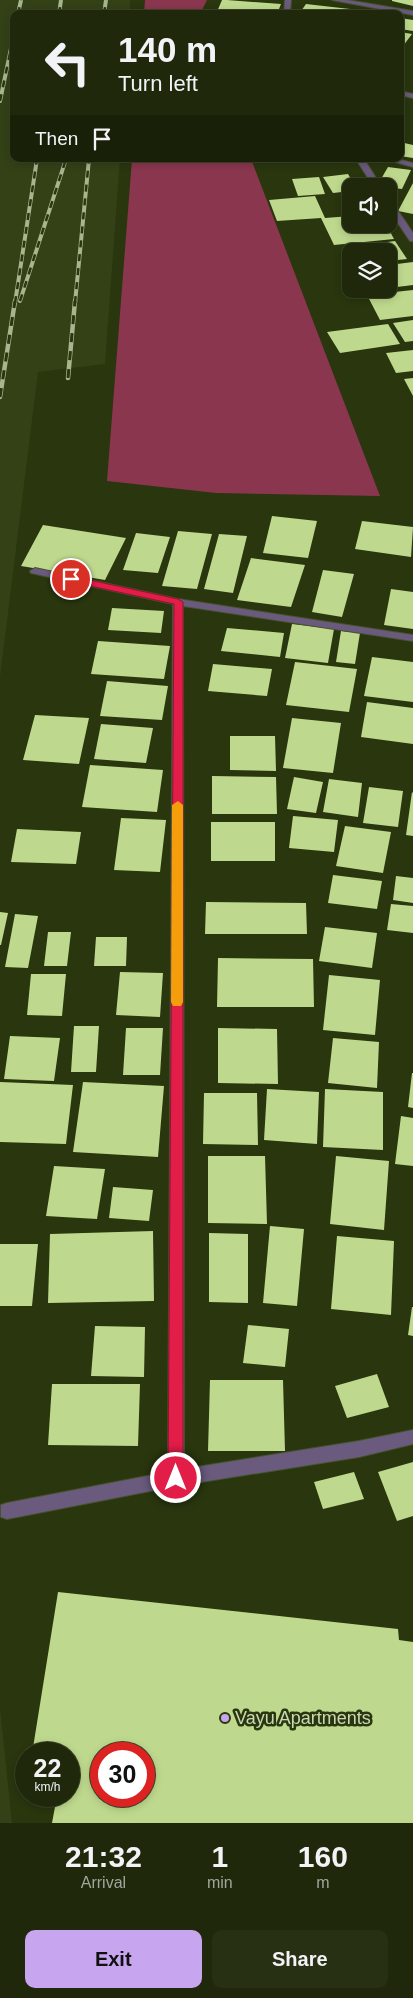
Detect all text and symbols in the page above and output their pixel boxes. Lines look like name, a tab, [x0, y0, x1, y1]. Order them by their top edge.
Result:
icon: left	[35, 30, 100, 95]
text: 140 m	[118, 30, 217, 69]
text: Turn left	[118, 71, 198, 96]
icon: arrive	[88, 125, 116, 153]
text: Then	[35, 128, 78, 149]
map controls	[342, 178, 397, 298]
button: sound	[342, 178, 397, 233]
button: layers	[342, 243, 397, 298]
pin	[50, 558, 92, 600]
icon: arrive	[57, 565, 85, 593]
position arrow	[149, 1451, 201, 1503]
place label: Vayu Apartments	[235, 1708, 371, 1728]
marker: Vayu Apartments	[219, 1712, 231, 1724]
speed limit sign: 30	[90, 1742, 155, 1807]
text: 22	[34, 1754, 61, 1782]
text: km/h	[34, 1780, 61, 1794]
text: 21:32	[65, 1840, 142, 1873]
text: 1	[211, 1840, 228, 1873]
text: 160	[298, 1840, 348, 1873]
text: Arrival	[81, 1874, 126, 1891]
text: min	[207, 1874, 233, 1891]
text: m	[316, 1874, 329, 1891]
button: Exit	[25, 1930, 202, 1988]
button: Share	[212, 1930, 388, 1988]

